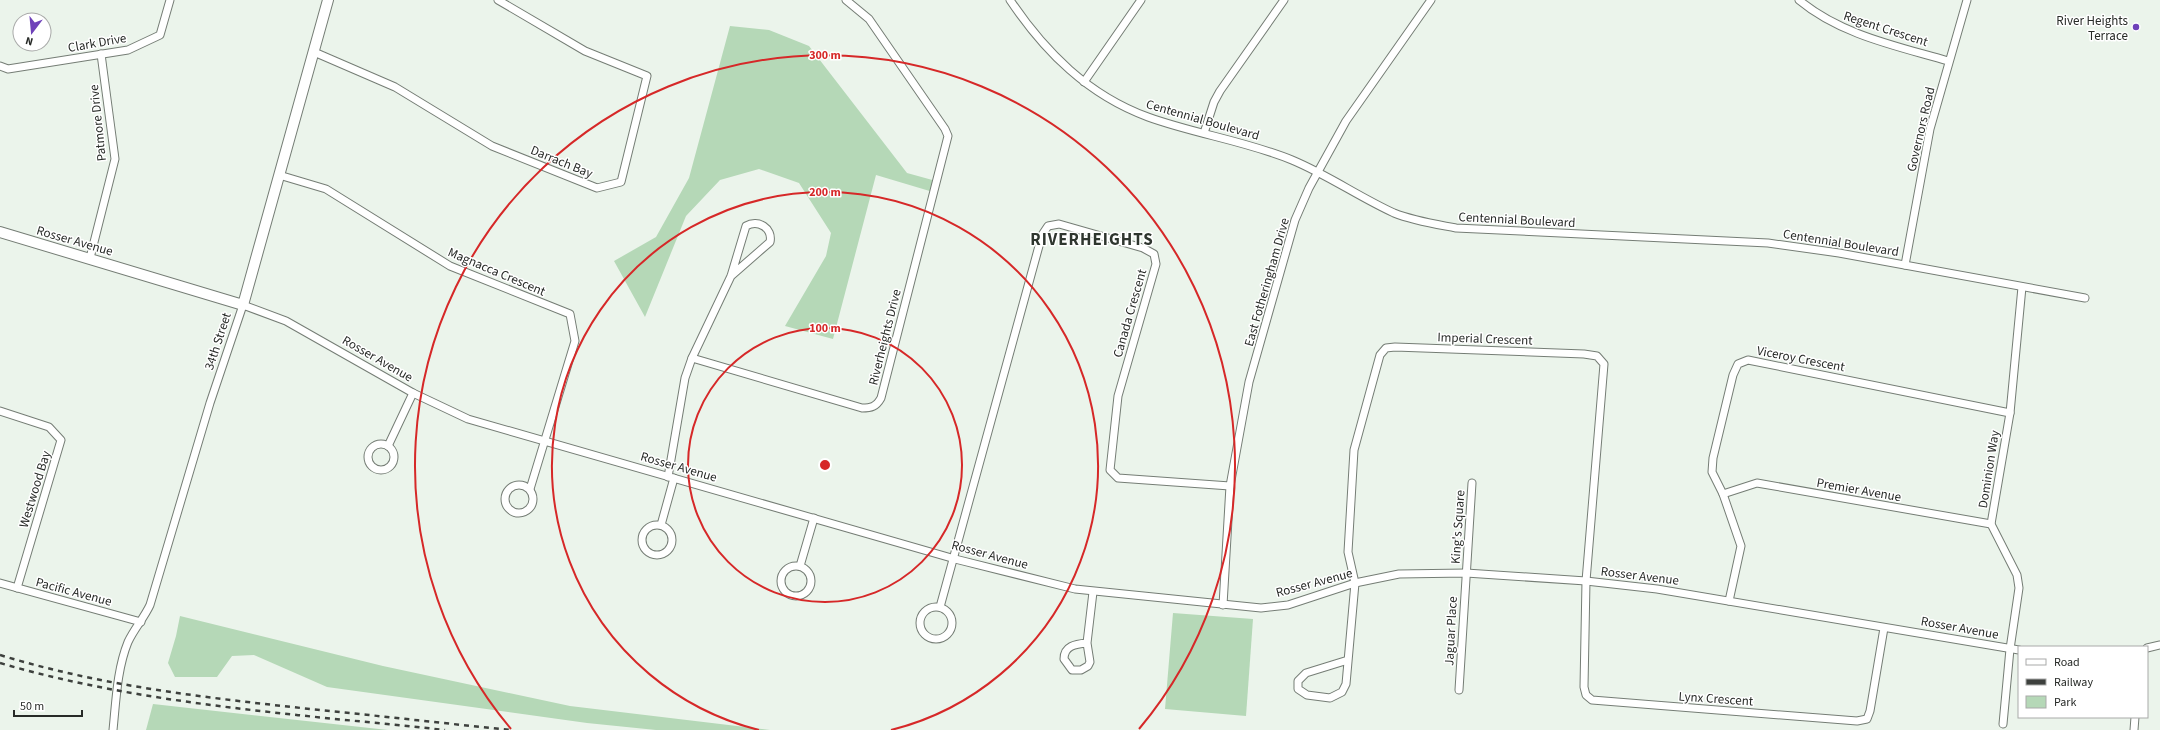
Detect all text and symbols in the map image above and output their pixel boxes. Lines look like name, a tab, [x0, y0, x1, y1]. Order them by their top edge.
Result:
street label: Regent Crescent	[1841, 7, 1931, 51]
north arrow	[12, 12, 52, 52]
place label: River Heights Terrace	[2056, 12, 2129, 45]
marker: River Heights Terrace	[2131, 22, 2141, 32]
street label: Clark Drive	[67, 29, 128, 57]
text: N	[24, 33, 35, 49]
text: 300 m	[809, 47, 841, 64]
street label: Patmore Drive	[85, 84, 111, 162]
street label: Governors Road	[1902, 85, 1939, 173]
street label: Centennial Boulevard	[1144, 95, 1261, 145]
street label: Darrach Bay	[528, 141, 595, 183]
text: 200 m	[809, 184, 841, 201]
street label: Centennial Boulevard	[1458, 208, 1576, 232]
street label: East Fotheringham Drive	[1240, 216, 1294, 349]
street label: Rosser Avenue	[34, 221, 115, 260]
street label: Centennial Boulevard	[1782, 225, 1900, 261]
district label: RIVERHEIGHTS	[1030, 228, 1154, 252]
street label: Magnacca Crescent	[445, 243, 549, 301]
street label: Canada Crescent	[1109, 266, 1151, 360]
street label: Riverheights Drive	[864, 287, 906, 387]
street label: 34th Street	[200, 310, 236, 372]
text: 100 m	[809, 320, 841, 337]
street label: Imperial Crescent	[1437, 328, 1534, 350]
street label: Rosser Avenue	[339, 331, 416, 386]
street label: Viceroy Crescent	[1755, 342, 1847, 376]
street label: Dominion Way	[1974, 429, 2004, 509]
street label: Rosser Avenue	[638, 447, 719, 486]
street label: Westwood Bay	[15, 449, 55, 530]
centre of rings	[818, 458, 832, 472]
street label: Premier Avenue	[1815, 474, 1903, 506]
street label: King's Square	[1446, 490, 1470, 565]
street label: Rosser Avenue	[949, 536, 1030, 574]
street label: Rosser Avenue	[1600, 562, 1680, 590]
street label: Rosser Avenue	[1274, 564, 1355, 602]
street label: Pacific Avenue	[34, 573, 114, 611]
street label: Jaguar Place	[1440, 596, 1462, 666]
street label: Rosser Avenue	[1919, 612, 2000, 644]
legend	[2018, 646, 2148, 718]
text: Road	[2054, 654, 2080, 671]
text: Railway	[2054, 674, 2093, 691]
street label: Lynx Crescent	[1678, 687, 1754, 711]
scale bar	[14, 692, 82, 718]
text: Park	[2054, 694, 2076, 711]
text: 50 m	[20, 698, 44, 715]

